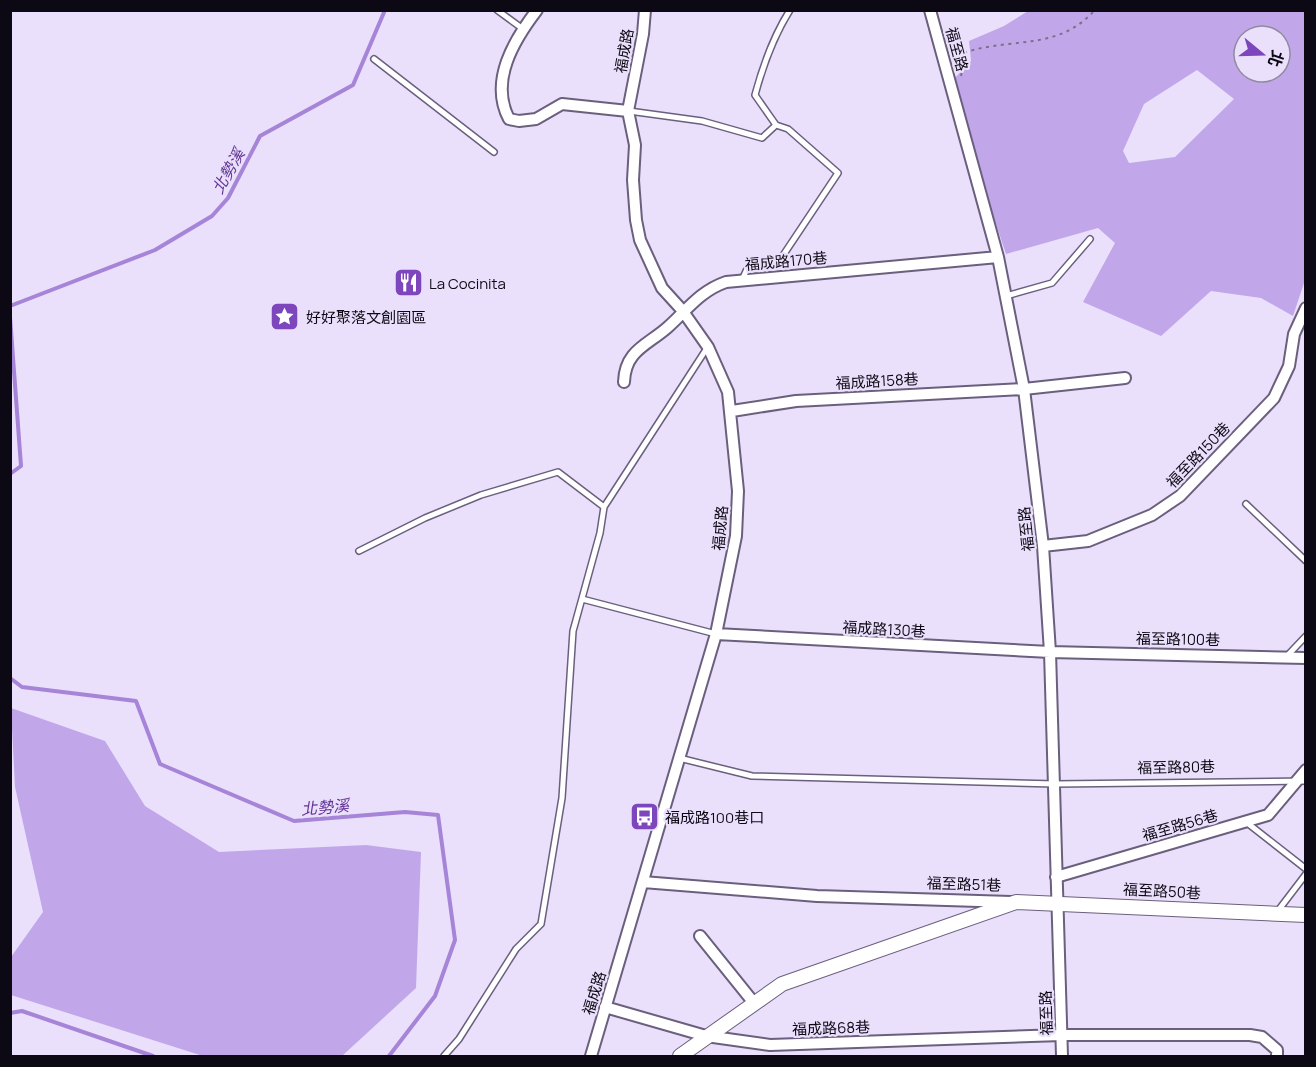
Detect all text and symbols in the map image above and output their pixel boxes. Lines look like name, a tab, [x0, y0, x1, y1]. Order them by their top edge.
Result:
north arrow	[1232, 24, 1292, 84]
street label: 福至路	[941, 25, 973, 73]
street label: 福成路	[610, 27, 638, 75]
text: 北	[1263, 48, 1289, 70]
water label: 北勢溪	[207, 143, 250, 197]
street label: 福成路170巷	[744, 247, 828, 275]
restaurant icon: La Cocinita	[392, 267, 424, 299]
place label: La Cocinita	[429, 273, 506, 294]
place icon: 好好聚落文創園區	[269, 301, 301, 333]
place label: 好好聚落文創園區	[306, 307, 426, 328]
street label: 福成路158巷	[835, 368, 919, 394]
street label: 福至路150巷	[1161, 418, 1235, 492]
street label: 福成路	[708, 505, 732, 551]
street label: 福至路	[1013, 506, 1039, 552]
street label: 福成路130巷	[842, 616, 926, 642]
street label: 福至路100巷	[1136, 628, 1220, 650]
street label: 福至路80巷	[1137, 756, 1215, 778]
water label: 北勢溪	[300, 794, 352, 820]
bus stop icon: 福成路100巷口	[628, 801, 660, 833]
street label: 福至路56巷	[1140, 804, 1220, 846]
place label: 福成路100巷口	[665, 807, 764, 828]
street label: 福至路51巷	[926, 872, 1002, 896]
street label: 福至路50巷	[1123, 878, 1201, 904]
street label: 福成路	[577, 968, 611, 1018]
street label: 福至路	[1035, 990, 1057, 1036]
street label: 福成路68巷	[792, 1016, 870, 1040]

